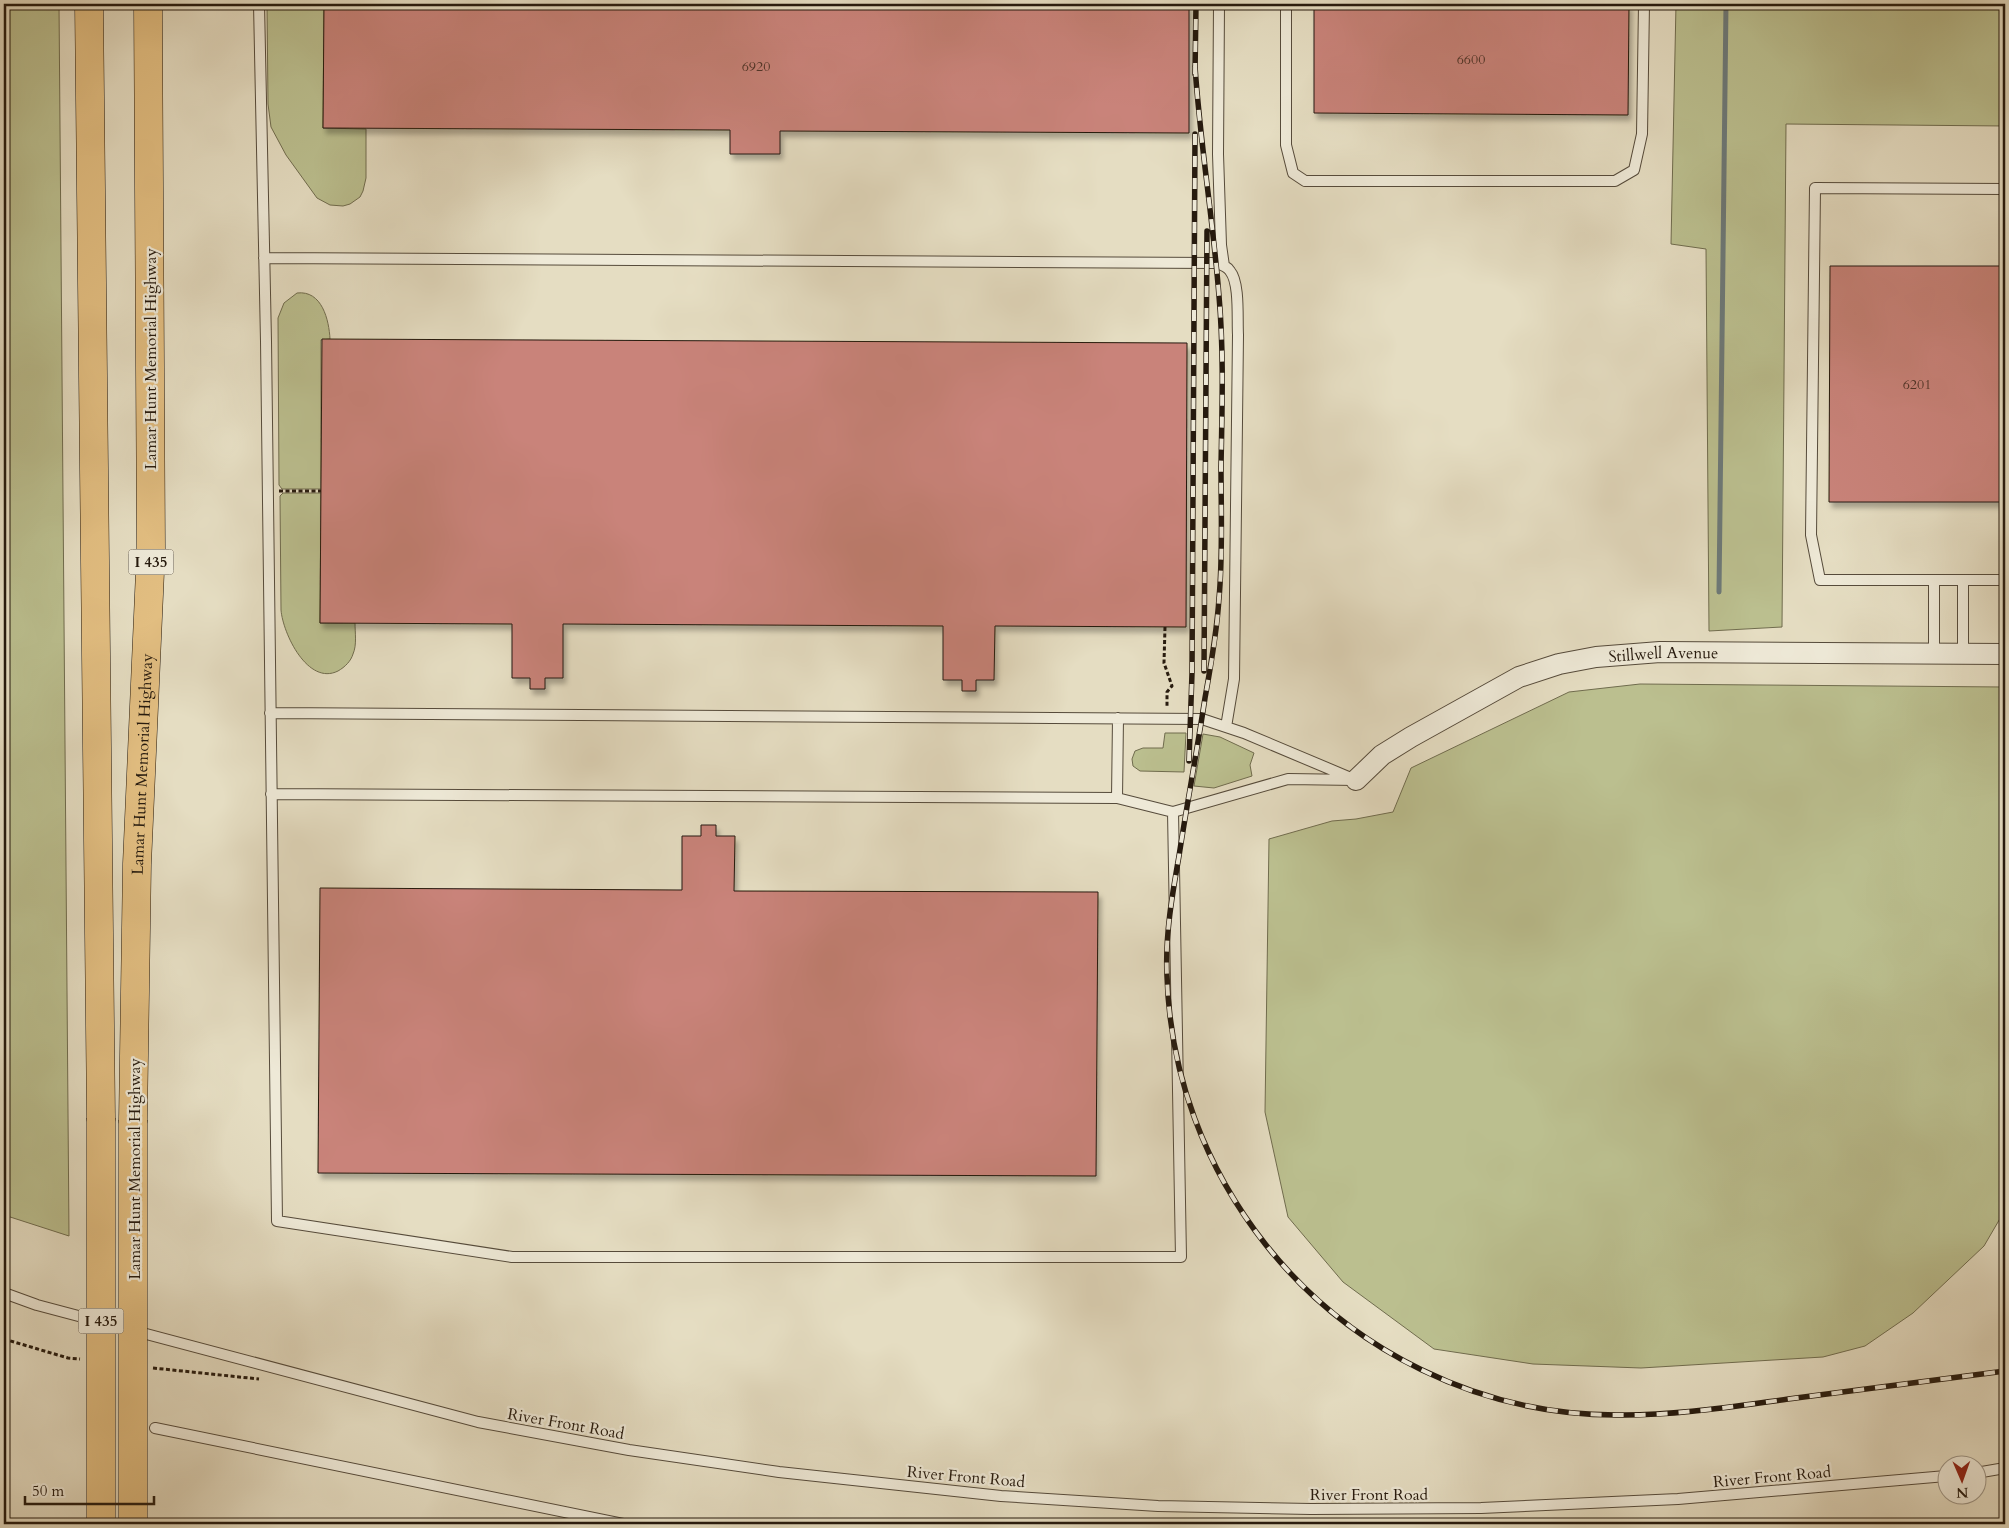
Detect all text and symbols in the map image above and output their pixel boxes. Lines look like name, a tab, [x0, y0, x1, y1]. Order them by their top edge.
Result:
house number: 6600	[1457, 50, 1485, 69]
house number: 6920	[742, 57, 770, 76]
street label: Lamar Hunt Memorial Highway	[140, 248, 162, 470]
house number: 6201	[1903, 375, 1931, 394]
road number: I 435	[128, 550, 174, 574]
street label: Stillwell Avenue	[1608, 642, 1718, 668]
street label: Lamar Hunt Memorial Highway	[127, 652, 158, 875]
street label: Lamar Hunt Memorial Highway	[124, 1058, 146, 1280]
road number: I 435	[78, 1308, 124, 1334]
street label: River Front Road	[506, 1403, 626, 1445]
north arrow	[1936, 1456, 1986, 1506]
street label: River Front Road	[906, 1461, 1026, 1493]
street label: River Front Road	[1712, 1461, 1832, 1493]
scale bar	[25, 1473, 154, 1505]
text: 50 m	[32, 1481, 64, 1501]
text: N	[1956, 1483, 1969, 1502]
street label: River Front Road	[1310, 1484, 1429, 1506]

